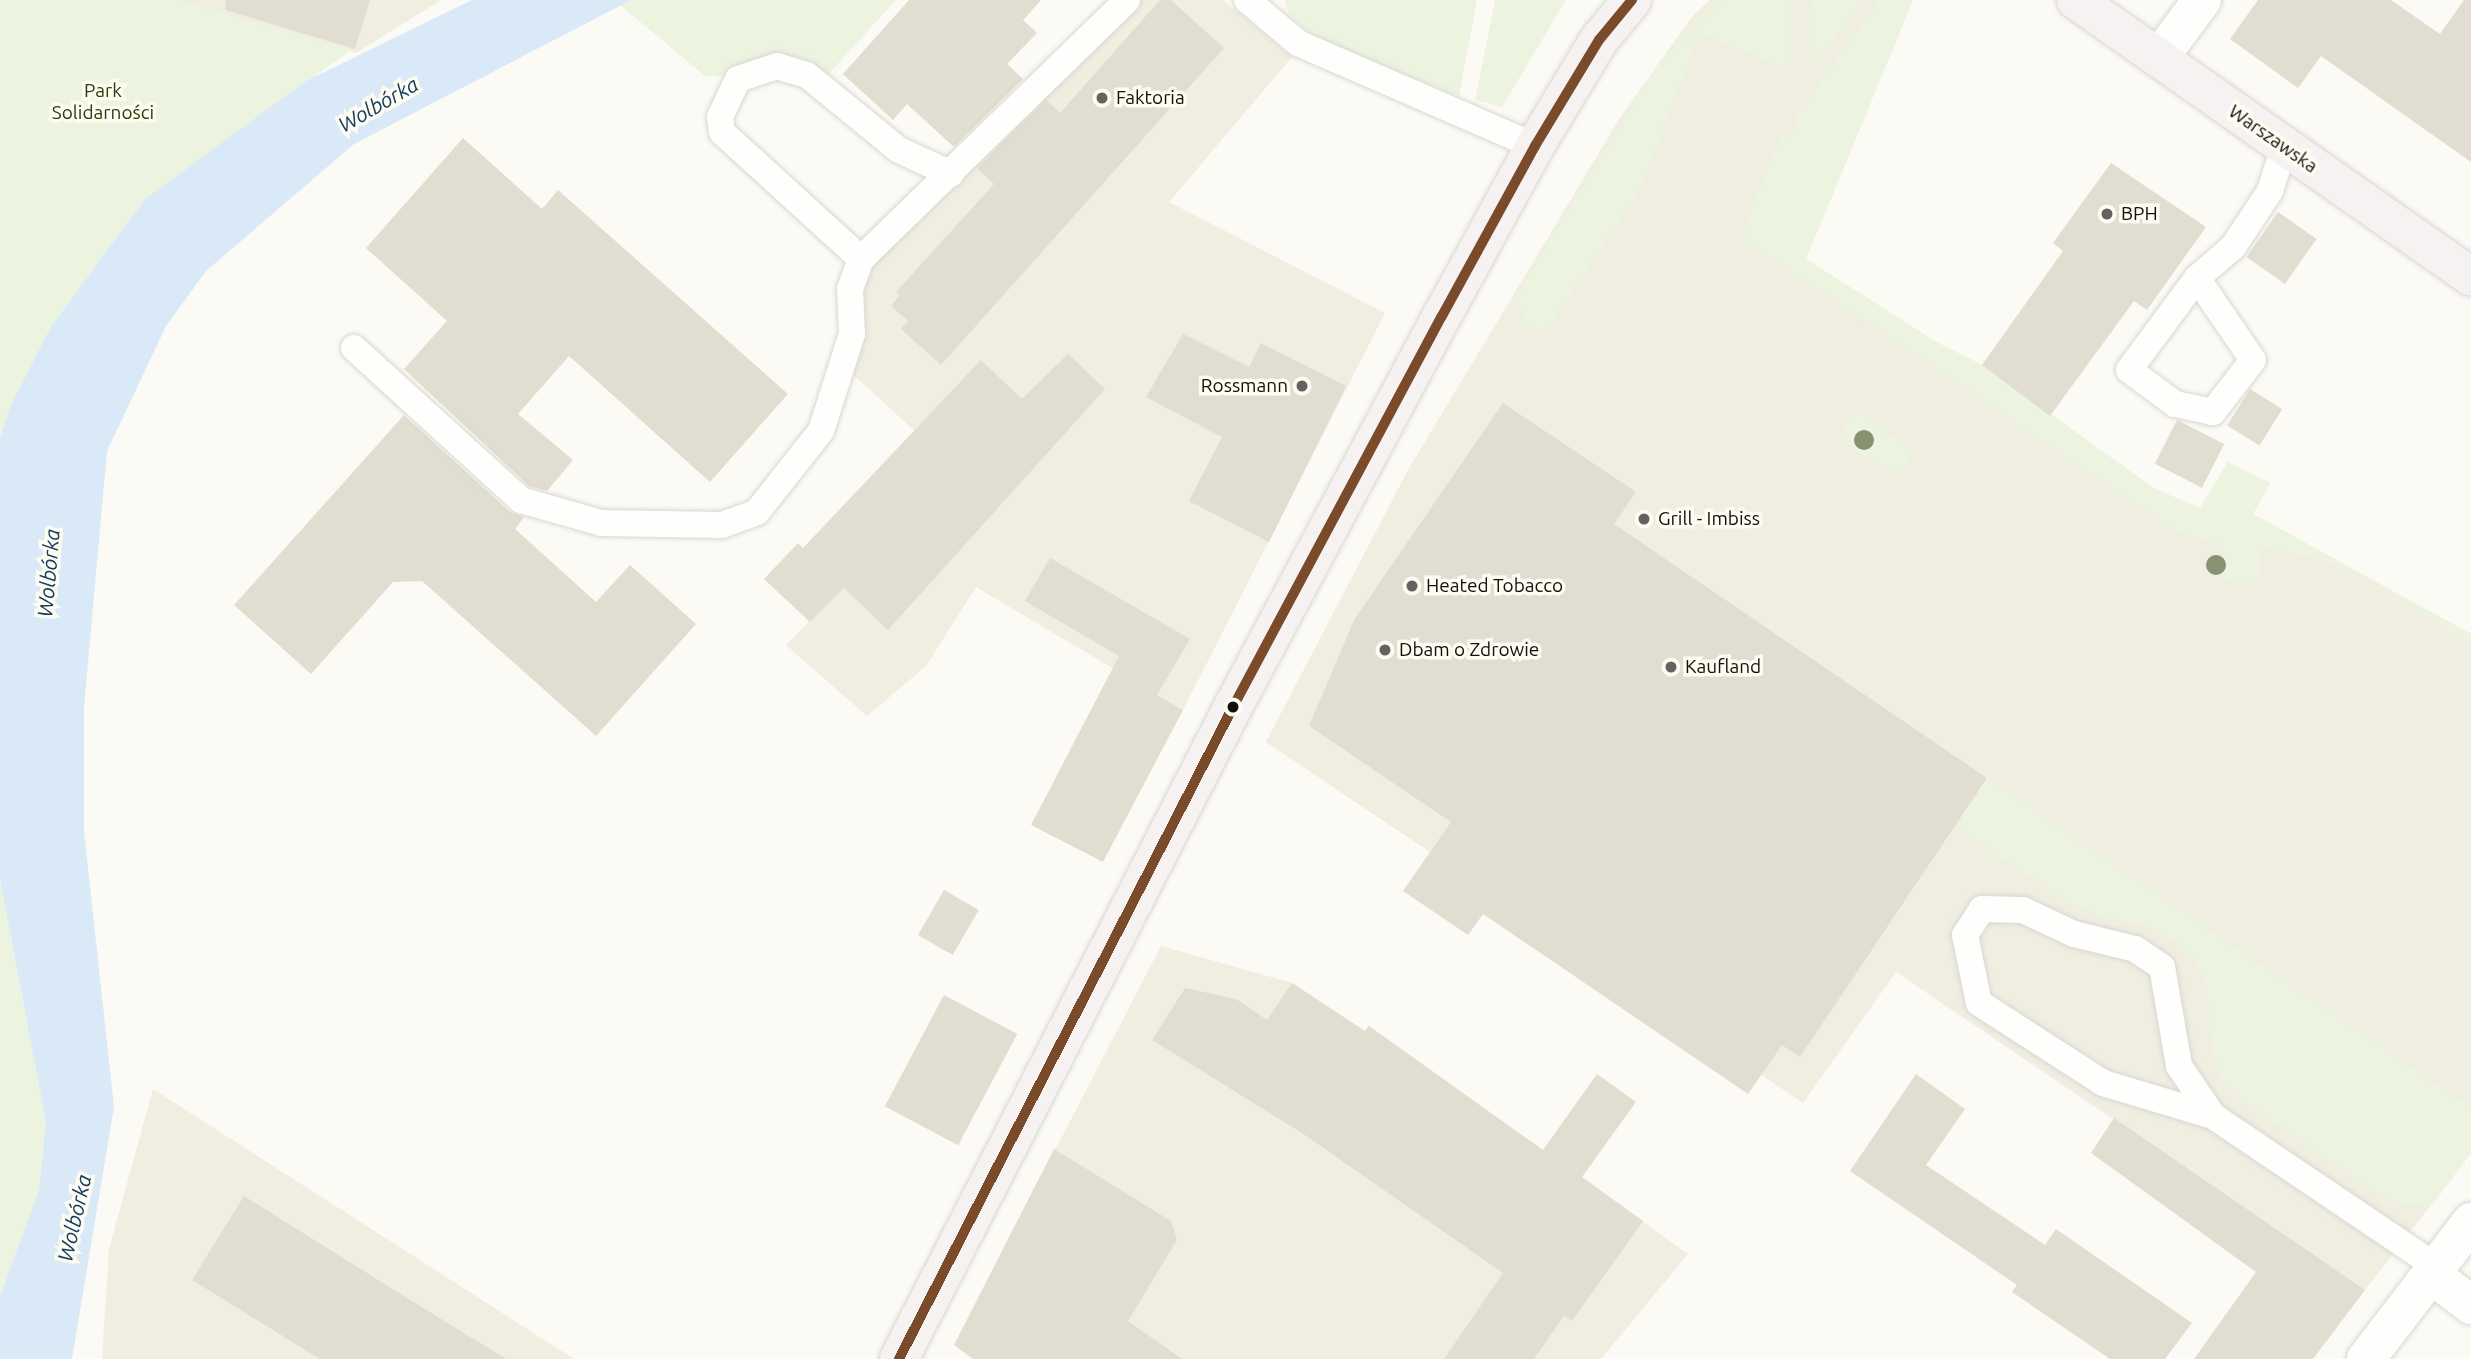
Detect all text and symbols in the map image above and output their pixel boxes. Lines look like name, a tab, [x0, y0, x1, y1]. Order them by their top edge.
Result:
water label: Wolbórka	[333, 71, 423, 137]
park label: Park Solidarności	[52, 80, 154, 124]
place label: Faktoria	[1116, 87, 1185, 109]
marker: Faktoria	[1094, 90, 1110, 106]
street label: Warszawska	[2224, 100, 2322, 178]
place label: BPH	[2121, 203, 2158, 225]
marker: BPH	[2099, 206, 2115, 222]
place label: Rossmann	[1201, 375, 1288, 397]
marker: Rossmann	[1294, 378, 1310, 394]
place label: Grill - Imbiss	[1658, 508, 1760, 530]
marker: Grill - Imbiss	[1636, 511, 1652, 527]
water label: Wolbórka	[32, 528, 64, 618]
place label: Heated Tobacco	[1426, 575, 1563, 597]
marker: Heated Tobacco	[1404, 578, 1420, 594]
place label: Dbam o Zdrowie	[1399, 639, 1539, 661]
marker: Dbam o Zdrowie	[1377, 642, 1393, 658]
place label: Kaufland	[1685, 656, 1761, 678]
marker: Kaufland	[1663, 659, 1679, 675]
unlabelled marker	[1226, 700, 1240, 714]
water label: Wolbórka	[52, 1172, 96, 1264]

